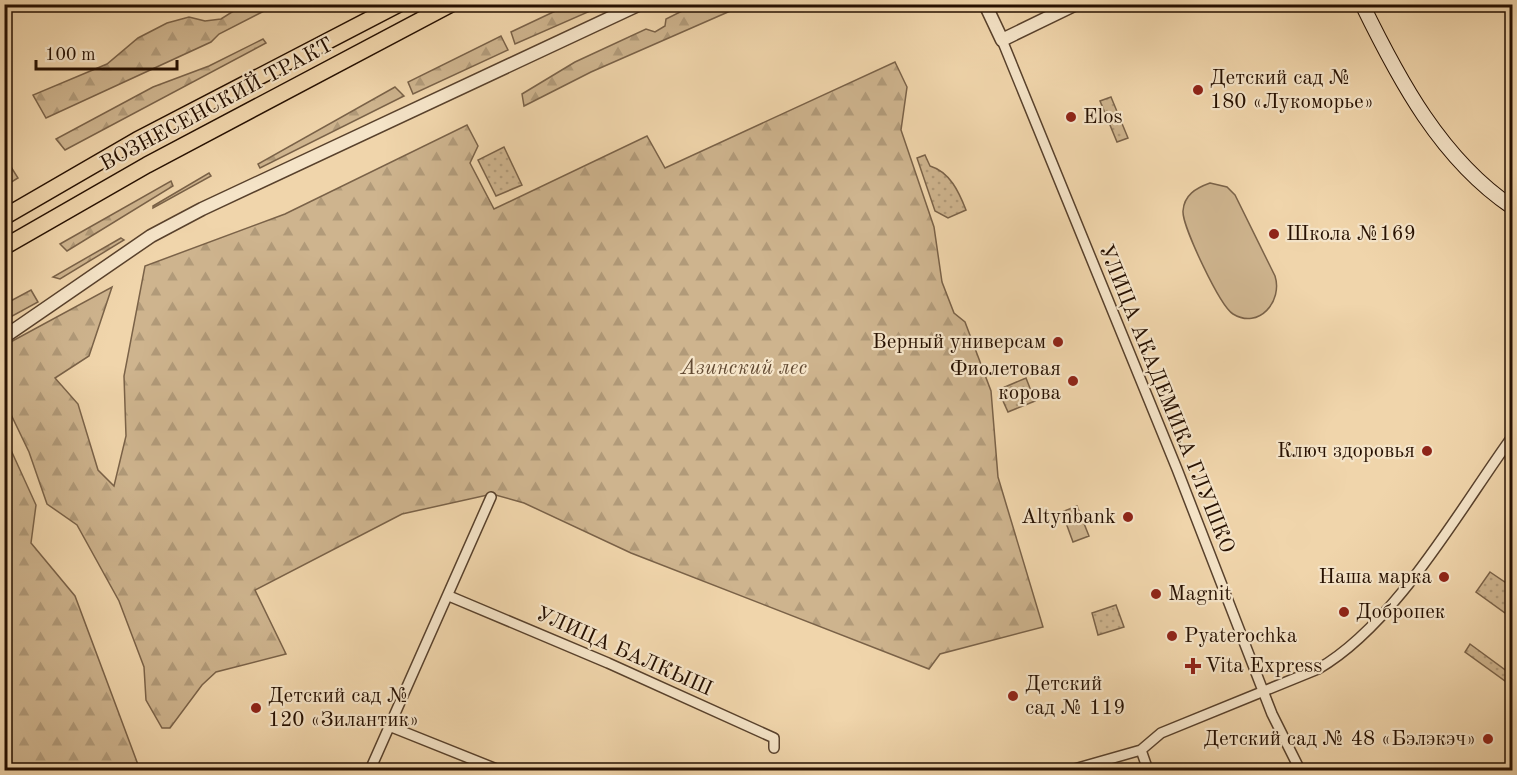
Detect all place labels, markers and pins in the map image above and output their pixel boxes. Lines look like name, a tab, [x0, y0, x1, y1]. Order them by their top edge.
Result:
place label: Детский сад № 180 «Лукоморье»	[1210, 68, 1374, 113]
marker: Детский сад № 180 «Лукоморье»	[1191, 83, 1205, 97]
place label: Elos	[1083, 107, 1123, 128]
marker: Elos	[1064, 110, 1078, 124]
place label: Школа №169	[1286, 224, 1416, 245]
marker: Школа №169	[1267, 227, 1281, 241]
place label: Верный универсам	[872, 332, 1046, 353]
marker: Верный универсам	[1051, 335, 1065, 349]
place label: Фиолетовая корова	[950, 359, 1061, 404]
marker: Фиолетовая корова	[1066, 374, 1080, 388]
place label: Ключ здоровья	[1277, 441, 1415, 462]
marker: Ключ здоровья	[1420, 444, 1434, 458]
place label: Altynbank	[1021, 507, 1116, 528]
marker: Altynbank	[1121, 510, 1135, 524]
place label: Наша марка	[1319, 567, 1432, 588]
marker: Наша марка	[1437, 570, 1451, 584]
place label: Magnit	[1168, 584, 1232, 605]
marker: Magnit	[1149, 587, 1163, 601]
place label: Добропек	[1356, 602, 1446, 623]
marker: Добропек	[1337, 605, 1351, 619]
place label: Pyaterochka	[1184, 626, 1297, 647]
marker: Pyaterochka	[1165, 629, 1179, 643]
place label: Vita Express	[1205, 656, 1322, 677]
marker: Vita Express	[1186, 659, 1200, 673]
place label: Детский сад № 119	[1025, 674, 1126, 719]
place label: Детский сад № 120 «Зилантик»	[268, 686, 419, 731]
marker: Детский сад № 119	[1006, 689, 1020, 703]
marker: Детский сад № 120 «Зилантик»	[249, 701, 263, 715]
place label: Детский сад № 48 «Бэлэкэч»	[1204, 729, 1476, 750]
marker: Детский сад № 48 «Бэлэкэч»	[1481, 732, 1495, 746]

